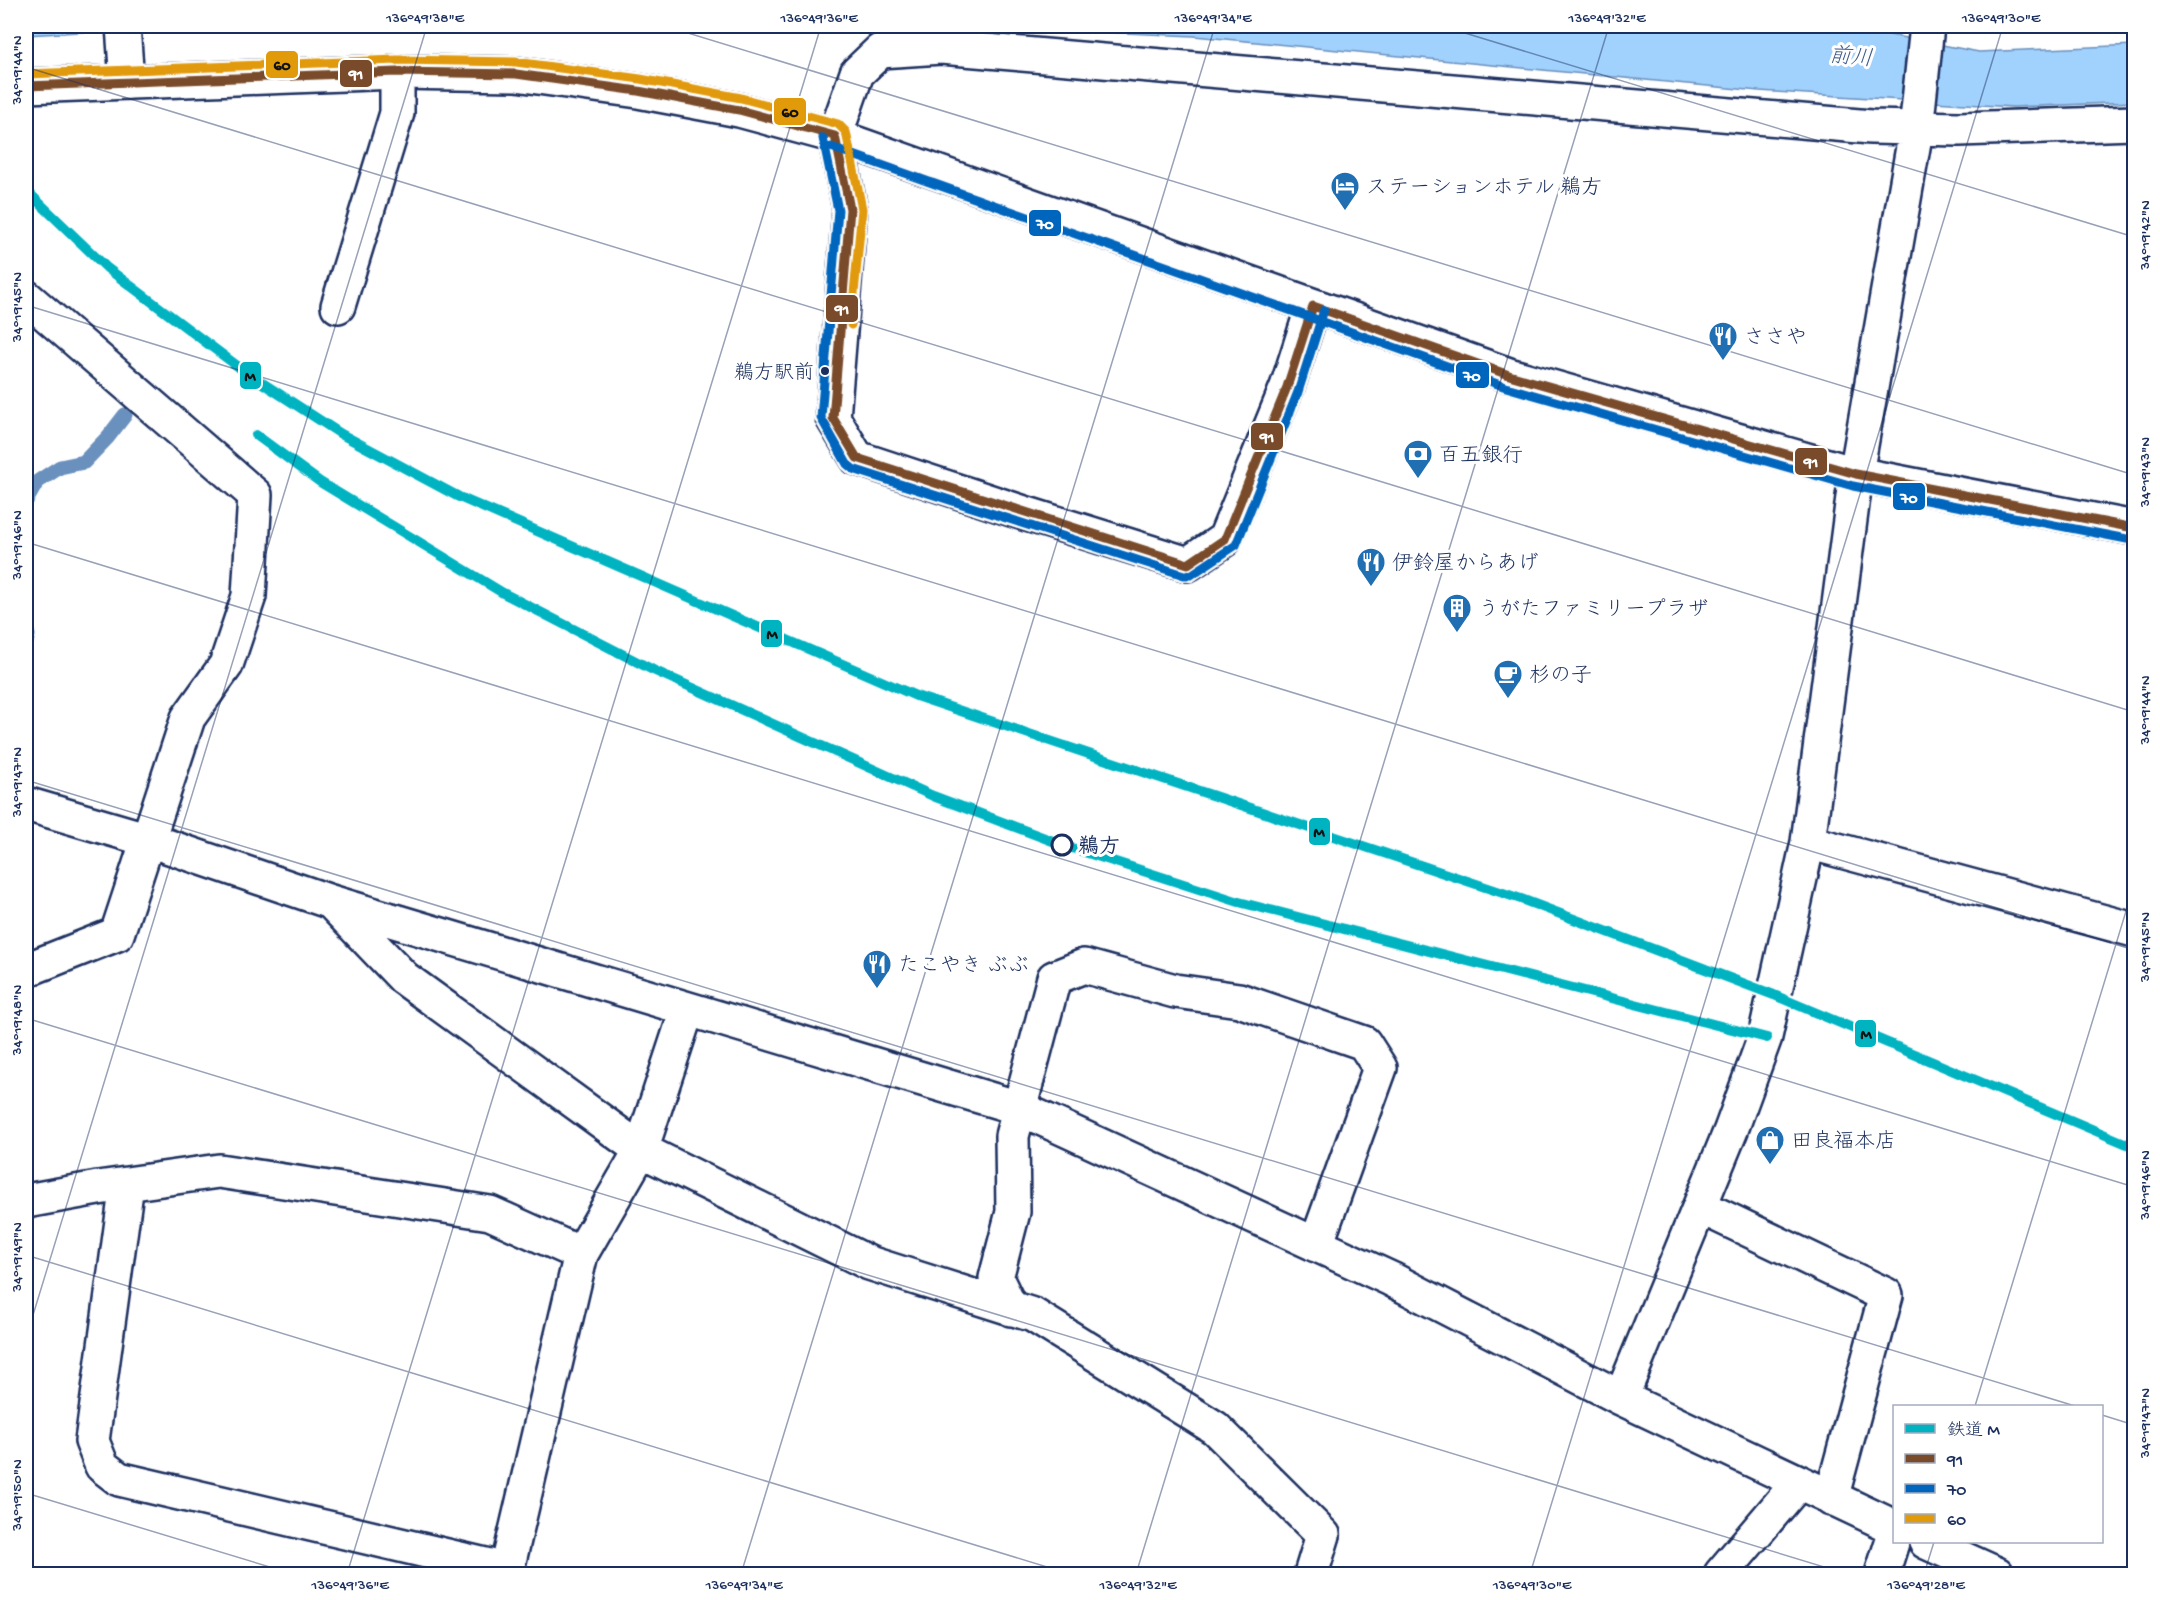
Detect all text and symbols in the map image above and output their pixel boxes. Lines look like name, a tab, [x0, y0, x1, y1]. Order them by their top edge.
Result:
text: 136°49'38"E	[385, 10, 465, 28]
text: 136°49'36"E	[779, 10, 858, 28]
text: 136°49'34"E	[1173, 10, 1252, 28]
text: 136°49'32"E	[1567, 10, 1646, 28]
text: 136°49'30"E	[1961, 10, 2041, 28]
text: 34°19'44"N	[9, 35, 27, 106]
water label: 前川	[1828, 43, 1874, 74]
line badge: 60	[265, 50, 299, 79]
text: 60	[273, 58, 291, 77]
line badge: 91	[339, 59, 373, 88]
text: 91	[348, 67, 363, 86]
line badge: 60	[773, 97, 807, 126]
text: 60	[781, 105, 799, 124]
hotel icon: ステーションホテル 鵜方	[1329, 170, 1361, 212]
place label: ステーションホテル 鵜方	[1366, 175, 1602, 202]
text: 34°19'42"N	[2137, 200, 2155, 271]
line badge: 70	[1028, 209, 1062, 237]
text: 70	[1035, 217, 1054, 236]
text: 34°19'45"N	[9, 272, 27, 343]
line badge: 91	[825, 294, 859, 323]
text: 91	[834, 302, 849, 321]
restaurant icon: ささや	[1707, 320, 1739, 362]
place label: ささや	[1744, 327, 1807, 352]
line badge: M	[239, 361, 262, 390]
place label: 鵜方駅前	[734, 361, 814, 386]
line badge: 70	[1455, 361, 1490, 389]
marker: 鵜方駅前	[819, 365, 831, 377]
text: M	[244, 369, 256, 388]
text: 70	[1462, 369, 1481, 388]
line badge: 91	[1250, 422, 1284, 451]
text: 91	[1259, 430, 1274, 449]
text: 34°19'43"N	[2137, 437, 2155, 508]
bank icon: 百五銀行	[1402, 438, 1434, 480]
place label: 百五銀行	[1439, 444, 1523, 470]
line badge: 91	[1794, 447, 1828, 476]
text: 91	[1803, 455, 1818, 474]
line badge: 70	[1892, 482, 1926, 511]
text: 70	[1899, 491, 1918, 510]
text: 34°19'46"N	[9, 510, 27, 581]
restaurant icon: 伊鈴屋からあげ	[1355, 546, 1387, 588]
place label: 伊鈴屋からあげ	[1392, 552, 1539, 578]
building icon: うがたファミリープラザ	[1441, 592, 1473, 634]
place label: うがたファミリープラザ	[1478, 598, 1708, 624]
line badge: M	[760, 619, 783, 648]
text: M	[766, 627, 778, 646]
cafe icon: 杉の子	[1492, 658, 1524, 700]
place label: 杉の子	[1529, 664, 1592, 690]
text: 34°19'44"N	[2137, 675, 2155, 746]
text: 34°19'47"N	[9, 747, 27, 818]
line badge: M	[1308, 817, 1331, 846]
text: M	[1313, 825, 1325, 844]
marker: 鵜方	[1051, 834, 1073, 856]
place label: 鵜方	[1078, 834, 1120, 861]
text: 34°19'45"N	[2137, 912, 2155, 983]
restaurant icon: たこやき ぶぶ	[861, 948, 893, 990]
place label: たこやき ぶぶ	[898, 954, 1029, 980]
text: 34°19'48"N	[9, 985, 27, 1056]
line badge: M	[1854, 1019, 1877, 1048]
text: M	[1860, 1027, 1872, 1046]
shop icon: 田良福本店	[1754, 1124, 1786, 1166]
place label: 田良福本店	[1791, 1129, 1896, 1156]
text: 34°19'46"N	[2137, 1150, 2155, 1221]
text: 34°19'49"N	[9, 1222, 27, 1293]
text: 34°19'47"N	[2137, 1388, 2155, 1459]
legend	[1893, 1405, 2103, 1543]
text: 鉄道 M	[1947, 1420, 2000, 1442]
text: 91	[1946, 1451, 1963, 1472]
text: 34°19'50"N	[9, 1459, 27, 1532]
text: 70	[1946, 1481, 1967, 1502]
text: 60	[1947, 1511, 1966, 1532]
text: 136°49'36"E	[310, 1577, 389, 1595]
text: 136°49'34"E	[704, 1577, 783, 1595]
text: 136°49'32"E	[1098, 1577, 1177, 1595]
text: 136°49'30"E	[1492, 1577, 1572, 1595]
text: 136°49'28"E	[1886, 1577, 1966, 1595]

